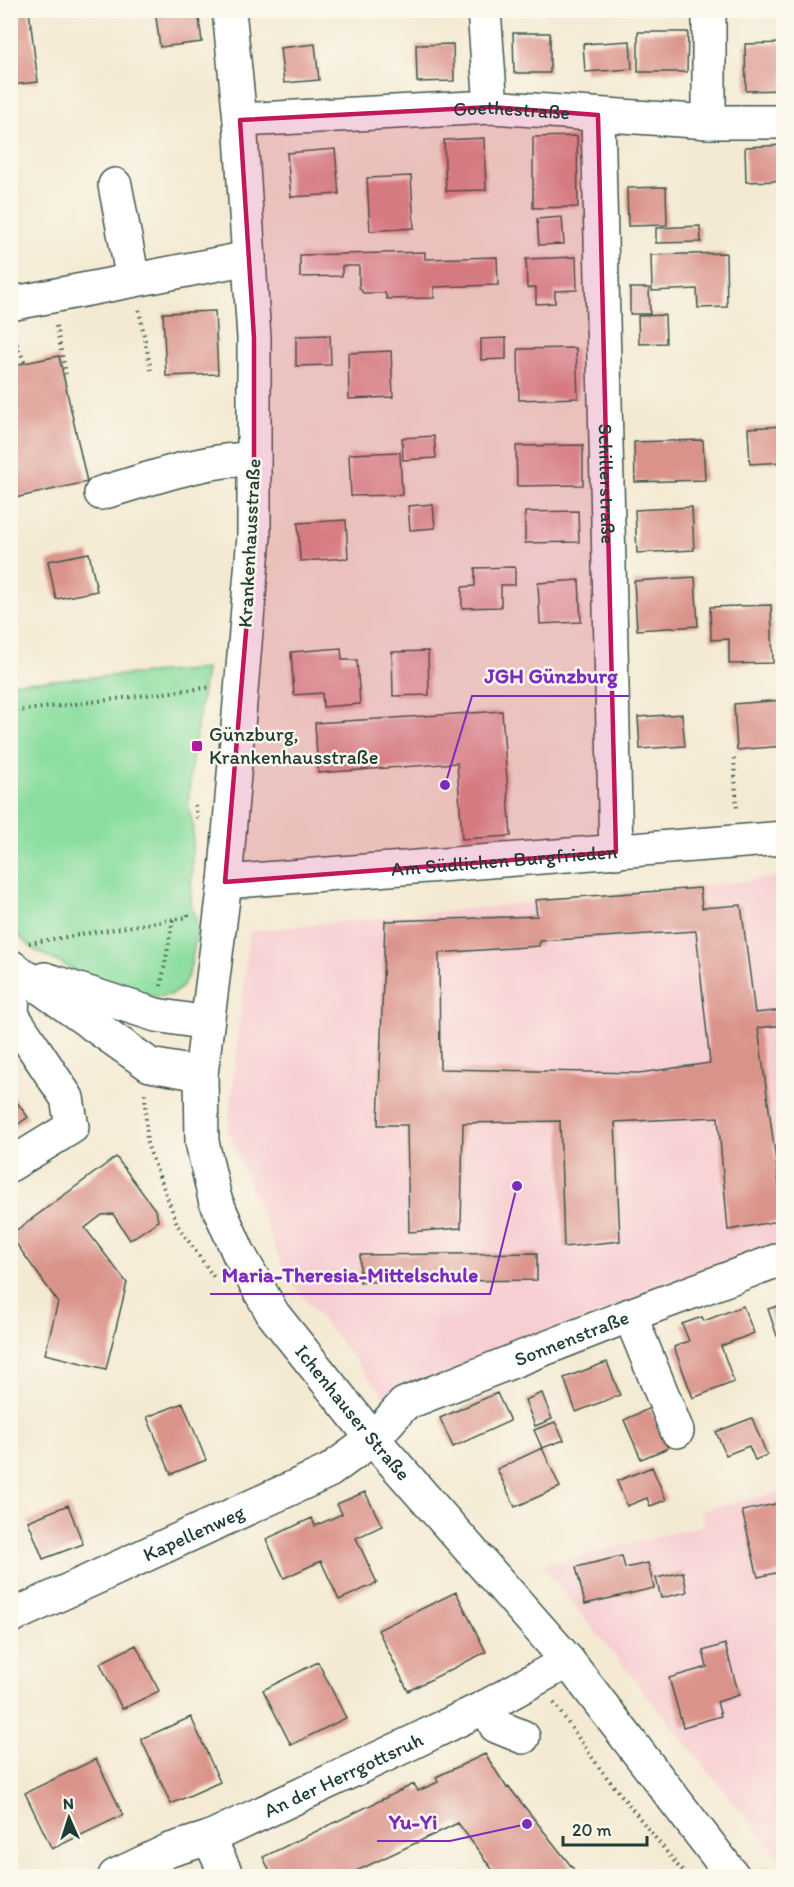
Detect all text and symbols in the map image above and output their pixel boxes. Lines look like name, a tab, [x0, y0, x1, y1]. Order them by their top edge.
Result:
street label: Goethestraße	[452, 95, 571, 124]
street label: Schillerstraße	[594, 423, 620, 545]
street label: Krankenhausstraße	[233, 458, 265, 628]
callout: JGH Günzburg	[472, 657, 629, 696]
text: JGH Günzburg	[483, 663, 618, 689]
place label: Günzburg, Krankenhausstraße	[209, 722, 378, 769]
marker: Günzburg, Krankenhausstraße	[190, 739, 204, 753]
street label: Am Südlichen Burgfrieden	[390, 839, 618, 881]
callout: Maria-Theresia-Mittelschule	[210, 1255, 490, 1294]
text: Maria-Theresia-Mittelschule	[222, 1262, 478, 1287]
street label: Sonnenstraße	[511, 1305, 632, 1371]
street label: Ichenhauser Straße	[290, 1340, 416, 1485]
street label: Kapellenweg	[139, 1499, 249, 1567]
street label: An der Herrgottsruh	[260, 1727, 427, 1823]
north arrow	[39, 1788, 99, 1848]
text: N	[62, 1794, 74, 1813]
callout: Yu-Yi	[377, 1802, 450, 1841]
text: Yu-Yi	[388, 1809, 437, 1834]
scale bar	[563, 1809, 647, 1847]
text: 20 m	[572, 1819, 612, 1841]

